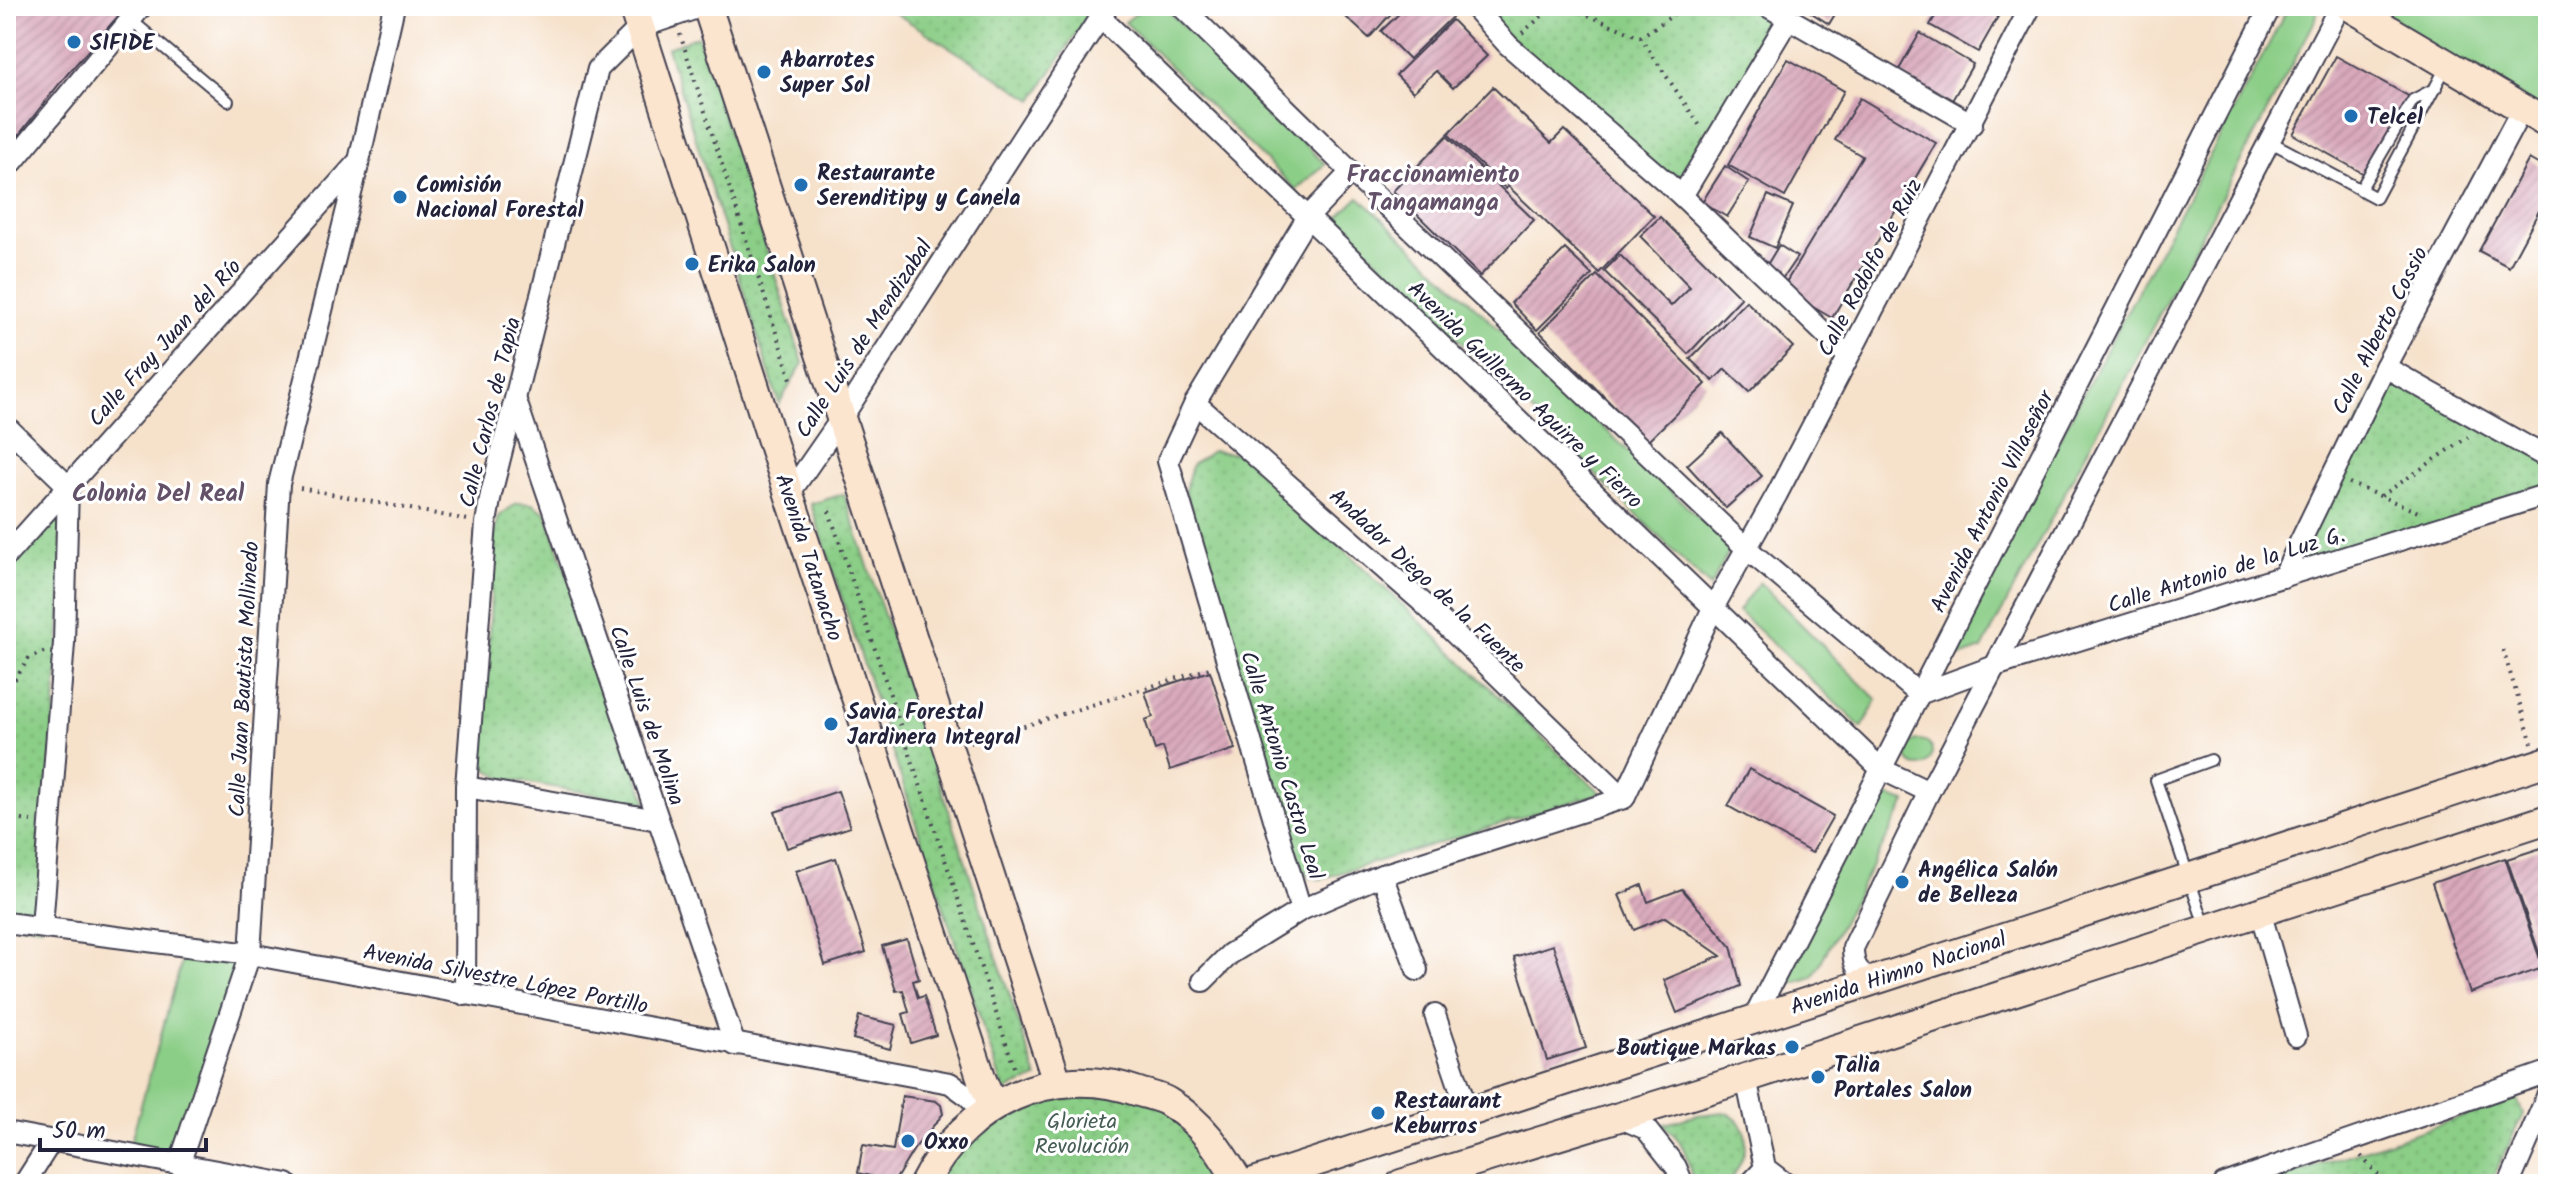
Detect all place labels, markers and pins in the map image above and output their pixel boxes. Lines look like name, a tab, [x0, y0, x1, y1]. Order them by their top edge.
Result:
place label: SIFIDE	[90, 27, 155, 62]
marker: SIFIDE	[65, 33, 83, 51]
place label: Abarrotes Super Sol	[780, 44, 875, 104]
marker: Abarrotes Super Sol	[755, 63, 773, 81]
place label: Telcel	[2367, 101, 2423, 136]
marker: Telcel	[2342, 107, 2360, 125]
place label: Restaurante Serenditipy y Canela	[817, 157, 1020, 217]
place label: Comisión Nacional Forestal	[416, 169, 583, 229]
marker: Restaurante Serenditipy y Canela	[792, 176, 810, 194]
marker: Comisión Nacional Forestal	[391, 188, 409, 206]
place label: Erika Salon	[708, 249, 816, 284]
marker: Erika Salon	[683, 255, 701, 273]
place label: Savia Forestal Jardinera Integral	[847, 696, 1020, 756]
marker: Savia Forestal Jardinera Integral	[822, 715, 840, 733]
place label: Angélica Salón de Belleza	[1918, 854, 2058, 914]
marker: Angélica Salón de Belleza	[1893, 873, 1911, 891]
place label: Boutique Markas	[1616, 1032, 1777, 1067]
marker: Boutique Markas	[1783, 1038, 1801, 1056]
place label: Talia Portales Salon	[1834, 1049, 1972, 1109]
marker: Talia Portales Salon	[1809, 1068, 1827, 1086]
place label: Restaurant Keburros	[1394, 1085, 1502, 1145]
marker: Restaurant Keburros	[1369, 1104, 1387, 1122]
place label: Oxxo	[924, 1126, 969, 1161]
marker: Oxxo	[899, 1132, 917, 1150]

